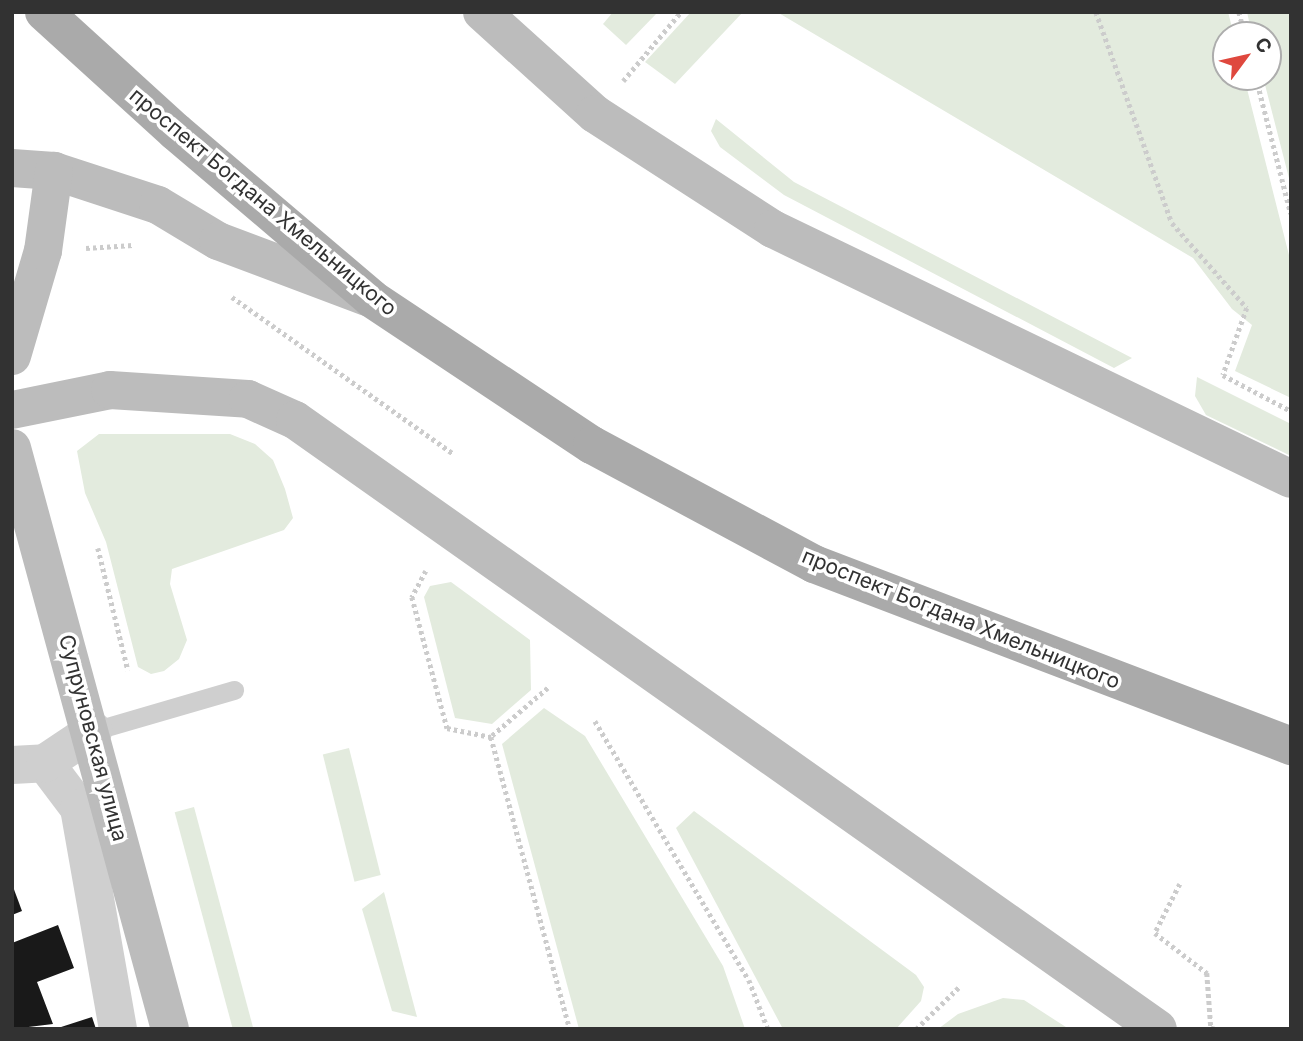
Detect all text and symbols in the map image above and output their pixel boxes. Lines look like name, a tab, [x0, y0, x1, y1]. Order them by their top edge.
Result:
north arrow	[1212, 21, 1282, 91]
text: С	[1250, 33, 1277, 58]
street label: проспект Богдана Хмельницкого	[124, 83, 402, 321]
street label: проспект Богдана Хмельницкого	[798, 544, 1124, 694]
street label: Супруновская улица	[53, 632, 133, 844]

